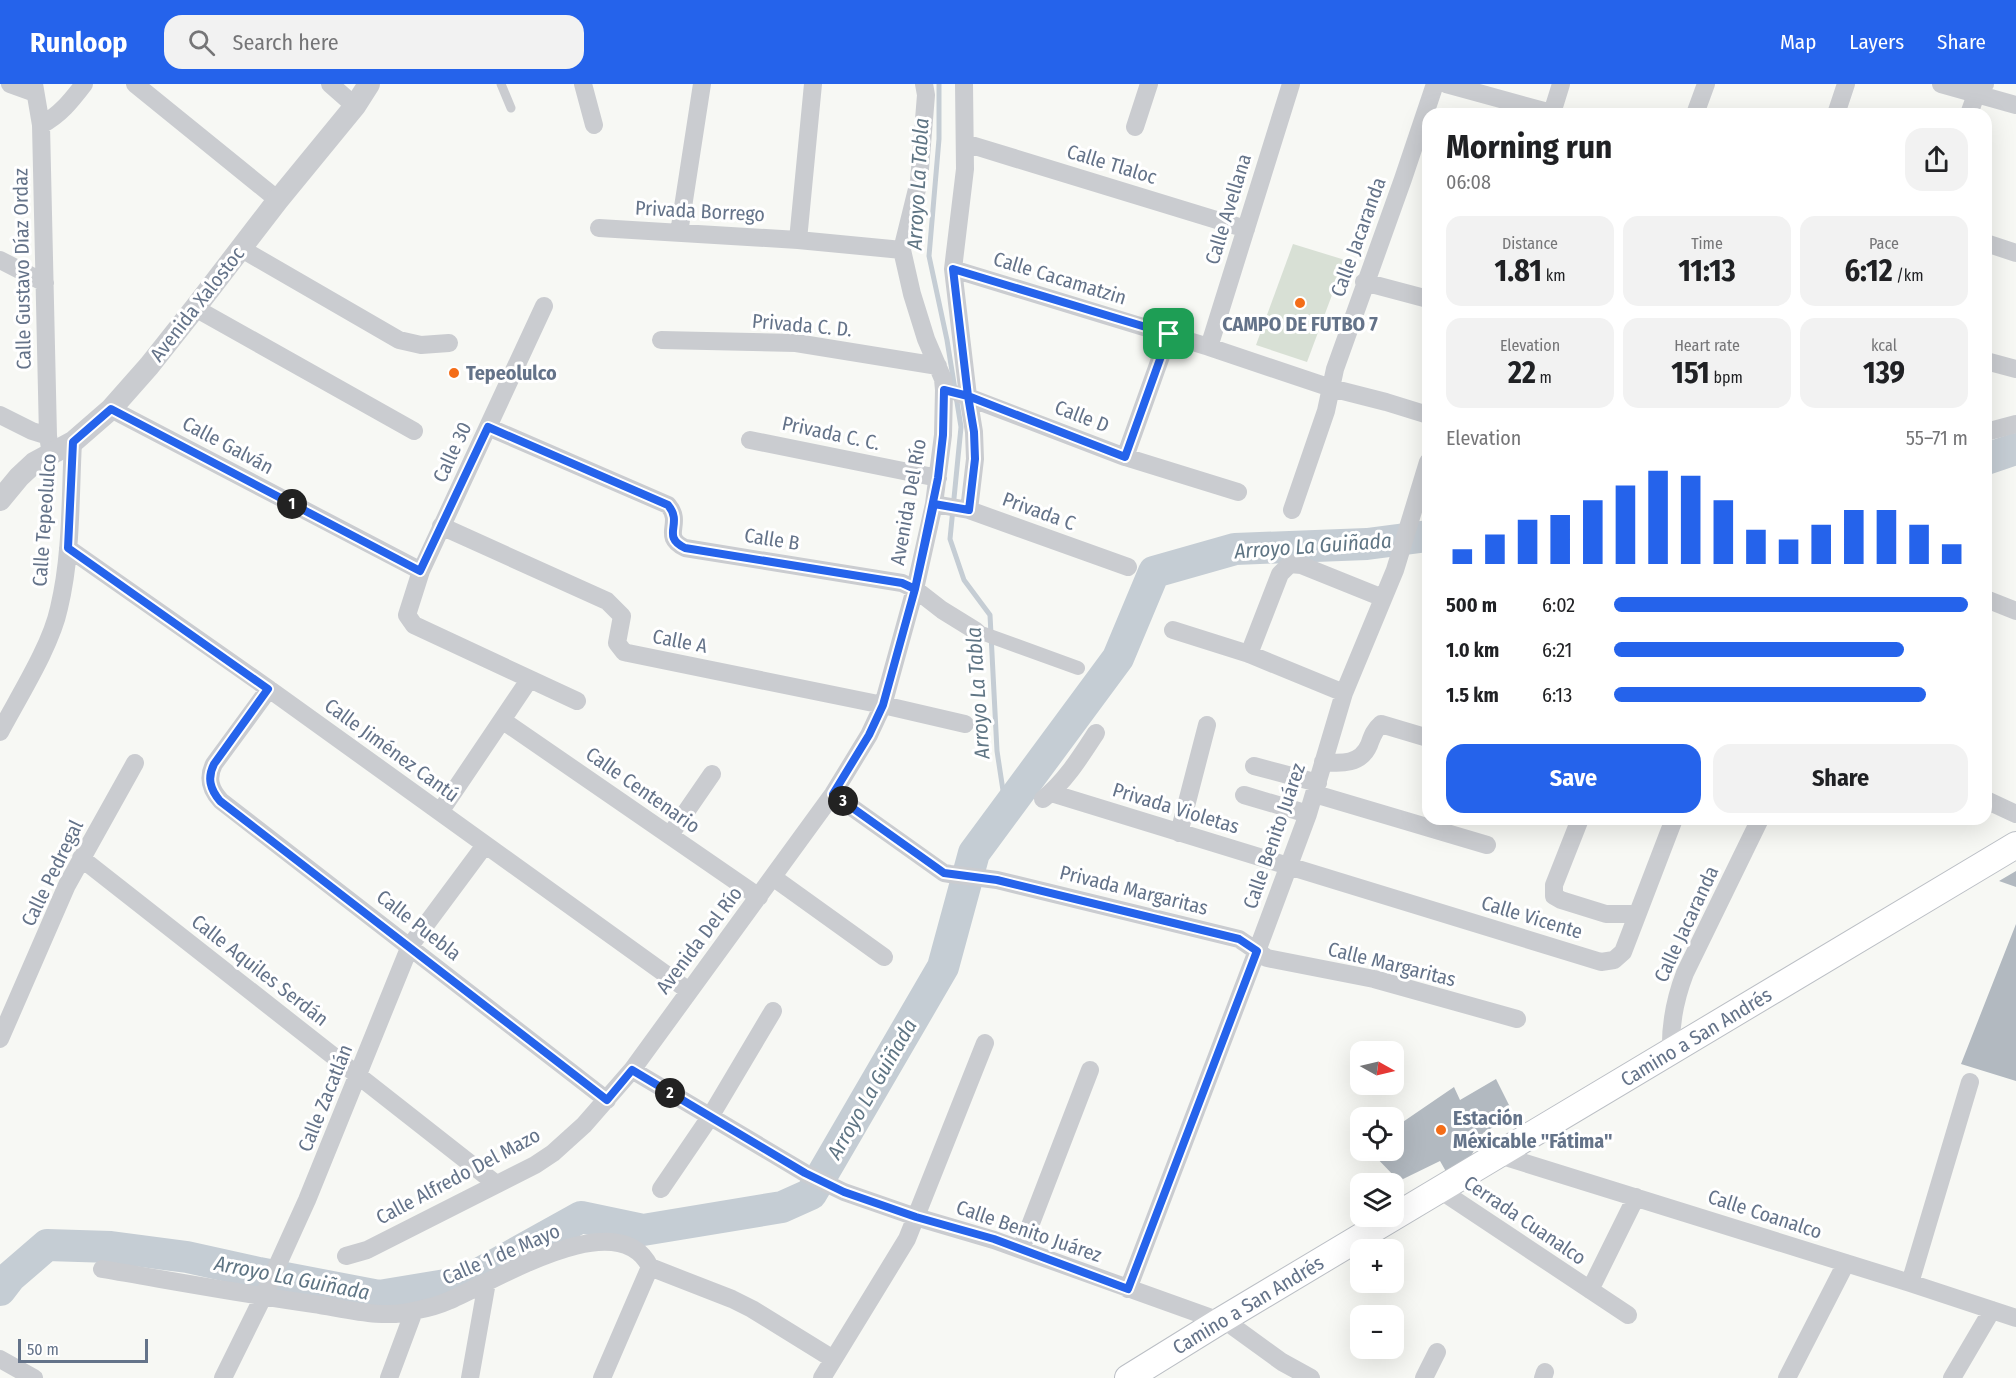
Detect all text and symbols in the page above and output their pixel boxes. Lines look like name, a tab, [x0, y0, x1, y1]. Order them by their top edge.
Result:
search box	[164, 15, 584, 69]
text: Runloop	[30, 26, 128, 59]
icon: search	[185, 26, 218, 59]
text: Search here	[233, 29, 339, 56]
text: Map	[1780, 29, 1816, 55]
text: Layers	[1849, 29, 1904, 55]
text: Share	[1937, 29, 1986, 55]
water label: Arroyo La Tabla	[902, 117, 934, 252]
text: Morning run	[1446, 127, 1612, 167]
button: share	[1905, 128, 1968, 191]
street label: Calle Tlaloc	[1064, 139, 1160, 189]
street label: Calle Avellana	[1200, 151, 1256, 267]
street label: Calle Gustavo Díaz Ordaz	[8, 168, 36, 370]
text: 06:08	[1446, 170, 1491, 194]
street label: Calle Jacaranda	[1325, 174, 1391, 300]
street label: Privada Borrego	[634, 196, 766, 226]
text: Distance	[1502, 234, 1558, 253]
text: Time	[1691, 234, 1723, 253]
text: Pace	[1869, 234, 1899, 253]
street label: Avenida Xalostoc	[145, 242, 249, 366]
street label: Calle Cacamatzin	[991, 246, 1129, 310]
text: 1.81	[1495, 253, 1542, 289]
text: 11:13	[1678, 253, 1736, 289]
text: 6:12	[1844, 253, 1893, 289]
text: km	[1542, 266, 1565, 285]
text: /km	[1893, 266, 1924, 285]
marker: CAMPO DE FUTBO 7	[1293, 296, 1307, 310]
pin	[1143, 308, 1194, 359]
street label: Privada C. D.	[751, 309, 853, 341]
place label: CAMPO DE FUTBO 7	[1222, 312, 1378, 336]
icon: arrive	[1152, 317, 1185, 350]
text: Elevation	[1500, 336, 1560, 355]
text: Heart rate	[1674, 336, 1740, 355]
text: kcal	[1871, 336, 1897, 355]
text: 22	[1508, 355, 1536, 391]
text: 151	[1671, 355, 1710, 391]
text: 139	[1863, 355, 1905, 391]
place label: Tepeolulco	[466, 361, 557, 385]
marker: Tepeolulco	[447, 366, 461, 380]
text: m	[1536, 368, 1552, 387]
text: bpm	[1710, 368, 1743, 387]
street label: Calle D	[1051, 395, 1113, 437]
street label: Calle Galván	[178, 411, 278, 479]
street label: Privada C. C.	[780, 411, 882, 455]
street label: Calle 30	[428, 418, 476, 486]
text: Elevation	[1446, 426, 1521, 450]
text: 55–71 m	[1906, 426, 1968, 450]
street label: Avenida Del Río	[885, 437, 931, 567]
street label: Calle Tepeolulco	[27, 453, 61, 587]
street label: Privada C	[999, 487, 1079, 535]
pin: 1	[277, 489, 307, 519]
text: 1	[289, 494, 295, 513]
street label: Calle B	[743, 523, 801, 555]
water label: Arroyo La Guiñada	[1233, 528, 1392, 565]
text: 500 m	[1446, 593, 1497, 617]
text: 6:02	[1542, 593, 1575, 617]
street label: Calle A	[651, 624, 710, 658]
water label: Arroyo La Tabla	[960, 626, 996, 761]
text: 1.0 km	[1446, 638, 1499, 662]
text: 6:21	[1542, 638, 1572, 662]
text: 1.5 km	[1446, 683, 1499, 707]
text: 6:13	[1542, 683, 1572, 707]
street label: Calle Jiménez Cantú	[320, 693, 464, 807]
street label: Calle Centenario	[581, 742, 705, 838]
button: Save	[1446, 744, 1701, 813]
button: Share	[1713, 744, 1968, 813]
street label: Calle Benito Juárez	[1238, 760, 1310, 912]
street label: Privada Violetas	[1110, 777, 1242, 839]
pin: 3	[828, 786, 858, 816]
text: 3	[839, 791, 847, 810]
street label: Calle Pedregal	[16, 816, 88, 930]
street label: Privada Margaritas	[1057, 860, 1211, 920]
street label: Calle Jacaranda	[1649, 862, 1723, 986]
street label: Avenida Del Río	[651, 882, 747, 998]
street label: Calle Puebla	[372, 885, 466, 965]
street label: Calle Vicente	[1479, 890, 1585, 944]
street label: Calle Aquiles Serdán	[187, 909, 333, 1031]
street label: Calle Margaritas	[1326, 937, 1458, 991]
street label: Camino a San Andrés	[1616, 982, 1776, 1092]
water label: Arroyo La Guiñada	[821, 1014, 923, 1165]
street label: Calle Zacatlán	[293, 1041, 357, 1155]
north arrow	[1350, 1041, 1404, 1095]
map controls	[1350, 1041, 1404, 1359]
pin: 2	[655, 1078, 685, 1108]
text: 2	[666, 1083, 674, 1102]
place label: Estación Méxicable "Fátima"	[1453, 1106, 1613, 1153]
button: locate	[1350, 1107, 1404, 1161]
street label: Calle Alfredo Del Mazo	[372, 1123, 544, 1229]
marker: Estación Méxicable "Fátima"	[1434, 1123, 1448, 1137]
street label: Cerrada Cuanalco	[1459, 1170, 1591, 1270]
button: layers	[1350, 1173, 1404, 1227]
street label: Calle Coanalco	[1705, 1184, 1825, 1244]
street label: Calle Benito Juárez	[953, 1195, 1105, 1267]
street label: Calle 1 de Mayo	[439, 1218, 563, 1290]
button: +	[1350, 1239, 1404, 1293]
water label: Arroyo La Guiñada	[211, 1250, 372, 1306]
street label: Camino a San Andrés	[1168, 1250, 1328, 1360]
button: −	[1350, 1305, 1404, 1359]
scale bar	[18, 1336, 148, 1364]
text: 50 m	[27, 1340, 59, 1359]

